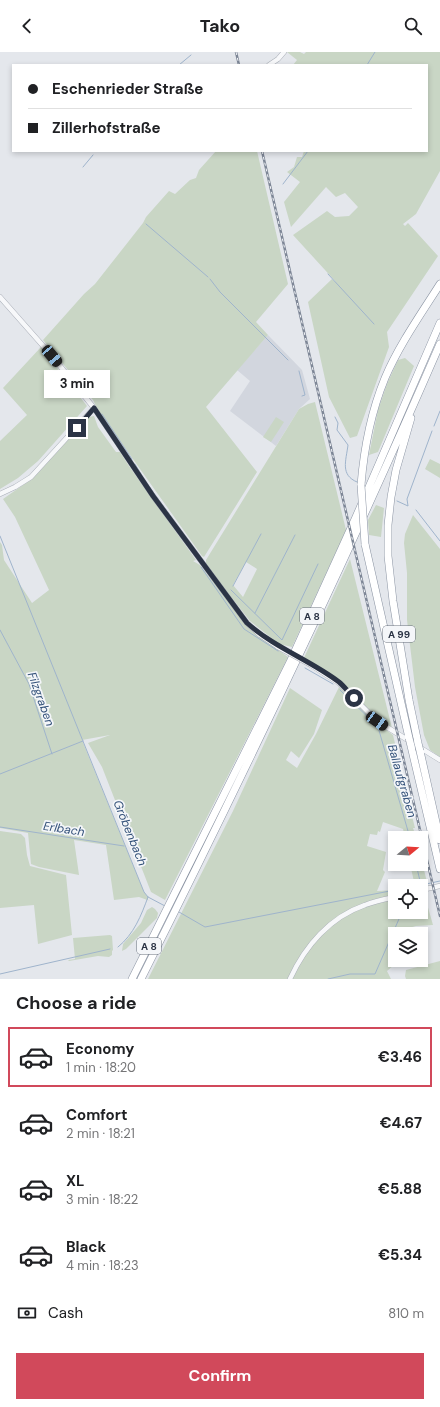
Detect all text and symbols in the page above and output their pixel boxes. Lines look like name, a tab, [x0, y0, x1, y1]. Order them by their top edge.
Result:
text: Tako	[200, 14, 240, 38]
icon: back	[16, 15, 38, 37]
icon: search	[402, 15, 424, 37]
text: Eschenrieder Straße	[52, 79, 203, 99]
text: Zillerhofstraße	[52, 118, 160, 138]
car	[40, 343, 64, 369]
callout: 3 min	[44, 370, 110, 398]
text: 3 min	[60, 375, 94, 392]
route end	[68, 419, 86, 437]
road number: A 8	[300, 608, 324, 624]
road number: A 99	[383, 626, 415, 642]
water label: Filzgraben	[24, 670, 58, 728]
route start	[345, 689, 363, 707]
car	[364, 709, 390, 733]
water label: Ballaufgraben	[384, 742, 420, 820]
water label: Gröbenbach	[110, 798, 150, 868]
water label: Erlbach	[42, 818, 86, 840]
north arrow	[388, 831, 428, 871]
map controls	[388, 831, 428, 967]
button: locate	[388, 879, 428, 919]
button: layers	[388, 927, 428, 967]
road number: A 8	[137, 938, 161, 954]
text: Choose a ride	[16, 991, 137, 1015]
icon: car	[18, 1039, 54, 1075]
text: Economy	[66, 1039, 134, 1059]
text: €3.46	[378, 1047, 422, 1067]
text: 1 min · 18:20	[66, 1059, 136, 1076]
icon: car	[18, 1105, 54, 1141]
text: Comfort	[66, 1105, 127, 1125]
text: €4.67	[380, 1113, 422, 1133]
text: 2 min · 18:21	[66, 1125, 135, 1142]
icon: car	[18, 1171, 54, 1207]
text: XL	[66, 1171, 84, 1191]
text: €5.88	[378, 1179, 422, 1199]
text: 3 min · 18:22	[66, 1191, 138, 1208]
icon: car	[18, 1237, 54, 1273]
text: Black	[66, 1237, 106, 1257]
text: €5.34	[378, 1245, 422, 1265]
text: 4 min · 18:23	[66, 1257, 139, 1274]
icon: cash	[16, 1302, 38, 1324]
text: Cash	[48, 1303, 83, 1323]
text: 810 m	[388, 1305, 424, 1322]
button: Confirm	[16, 1353, 424, 1399]

